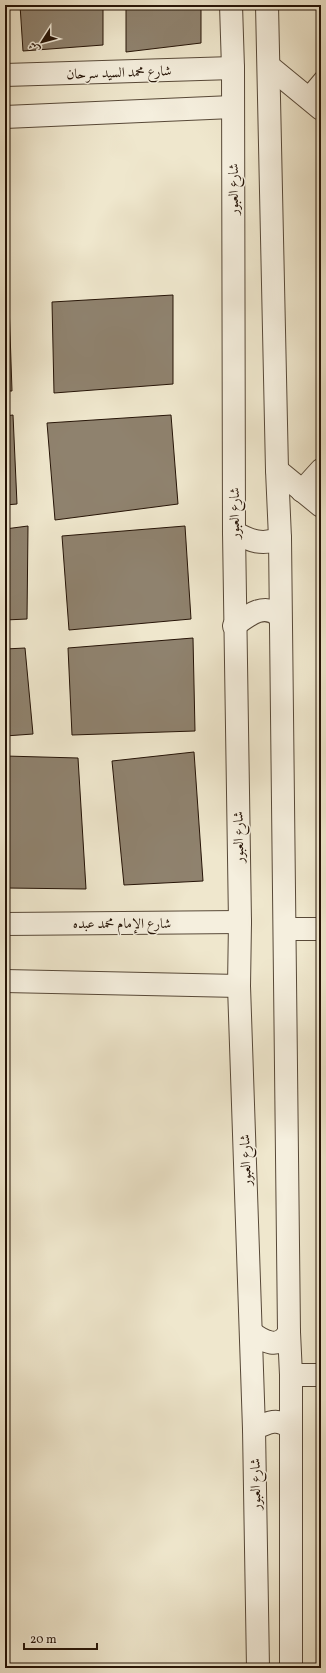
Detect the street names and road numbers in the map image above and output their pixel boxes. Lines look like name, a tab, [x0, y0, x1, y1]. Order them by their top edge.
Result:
street label: شارع محمد السيد سرحان	[66, 62, 172, 86]
street label: شارع العبور	[225, 163, 245, 217]
street label: شارع العبور	[226, 487, 246, 541]
street label: شارع العبور	[230, 811, 250, 865]
street label: شارع الإمام محمد عبده	[73, 915, 171, 936]
street label: شارع العبور	[236, 1134, 258, 1188]
street label: شارع العبور	[247, 1458, 267, 1512]

